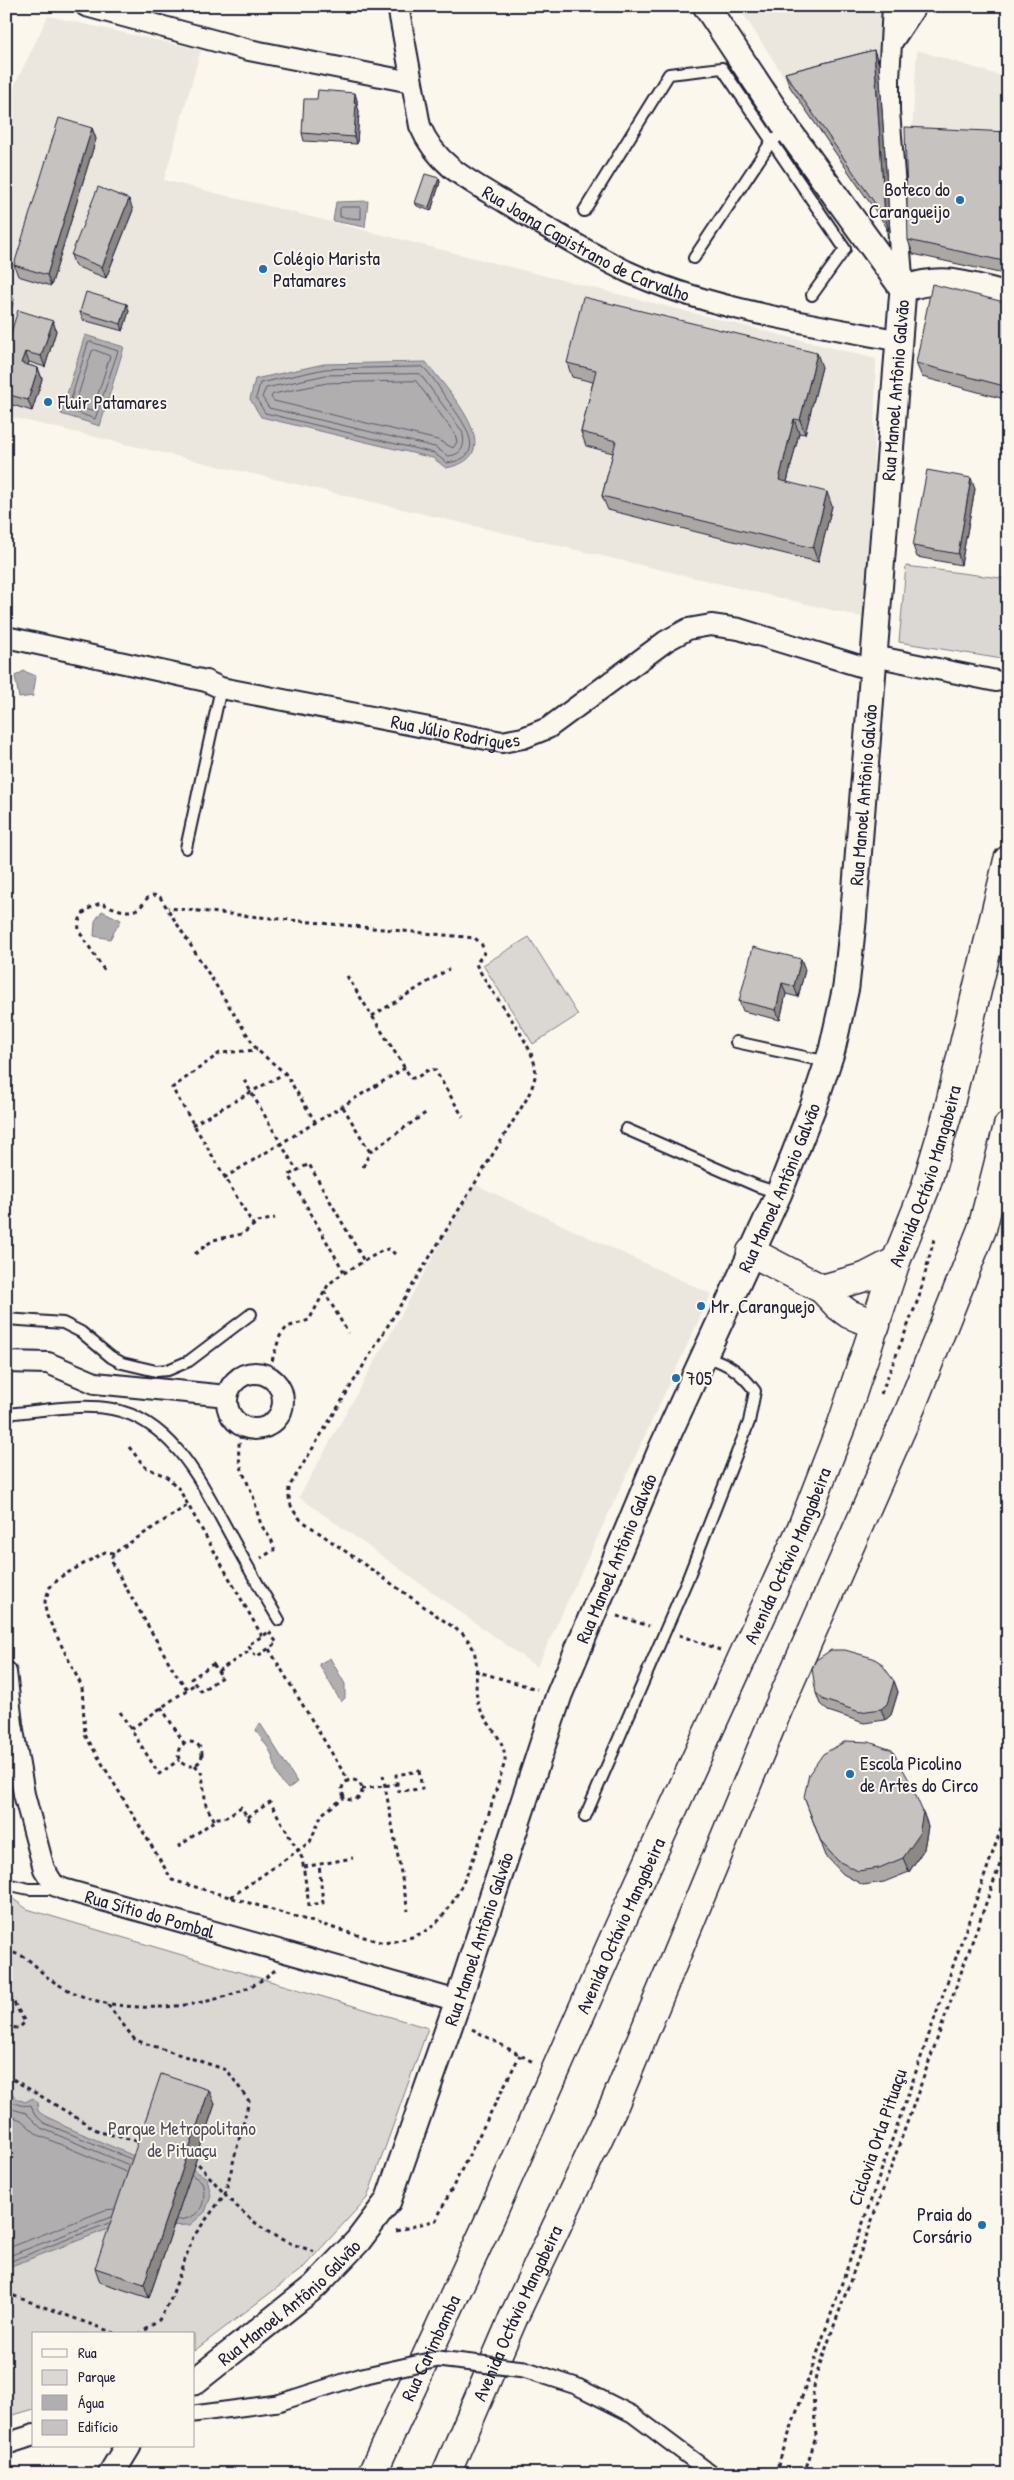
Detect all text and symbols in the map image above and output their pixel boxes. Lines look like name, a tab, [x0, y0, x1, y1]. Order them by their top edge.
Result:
place label: Boteco do Carangueijo	[869, 176, 950, 224]
street label: Rua Joana Capistrano de Carvalho	[478, 179, 693, 307]
marker: Boteco do Carangueijo	[954, 194, 966, 206]
place label: Colégio Marista Patamares	[273, 245, 381, 293]
marker: Colégio Marista Patamares	[257, 263, 269, 275]
street label: Rua Manoel Antônio Galvão	[875, 298, 915, 482]
place label: Fluir Patamares	[57, 389, 167, 415]
marker: Fluir Patamares	[42, 396, 54, 408]
street label: Rua Manoel Antônio Galvão	[843, 703, 883, 886]
street label: Rua Júlio Rodrigues	[389, 708, 522, 755]
street label: Avenida Octávio Mangabeira	[882, 1082, 967, 1270]
street label: Rua Manoel Antônio Galvão	[731, 1099, 826, 1276]
place label: Mr. Caranguejo	[711, 1293, 815, 1319]
marker: Mr. Caranguejo	[695, 1300, 707, 1312]
place label: 705	[686, 1365, 712, 1391]
marker: 705	[670, 1372, 682, 1384]
street label: Avenida Octávio Mangabeira	[737, 1463, 837, 1648]
street label: Rua Manoel Antônio Galvão	[569, 1469, 663, 1647]
place label: Escola Picolino de Artes do Circo	[860, 1750, 979, 1798]
marker: Escola Picolino de Artes do Circo	[844, 1768, 856, 1780]
street label: Avenida Octávio Mangabeira	[569, 1833, 671, 2018]
street label: Rua Manoel Antônio Galvão	[437, 1848, 519, 2029]
street label: Rua Sítio do Pombal	[82, 1883, 219, 1945]
street label: Ciclovia Orla Pituaçu	[841, 2065, 913, 2209]
park label: Parque Metropolitano de Pituaçu	[108, 2115, 256, 2163]
place label: Praia do Corsário	[913, 2201, 972, 2249]
marker: Praia do Corsário	[976, 2219, 988, 2231]
street label: Avenida Octávio Mangabeira	[466, 2220, 568, 2405]
street label: Rua Manoel Antônio Galvão	[212, 2233, 366, 2372]
street label: Rua Carimbamba	[395, 2290, 466, 2405]
legend	[32, 2332, 195, 2448]
text: Rua	[78, 2342, 97, 2363]
text: Parque	[78, 2366, 116, 2387]
text: Água	[78, 2392, 104, 2413]
text: Edifício	[78, 2416, 118, 2437]

